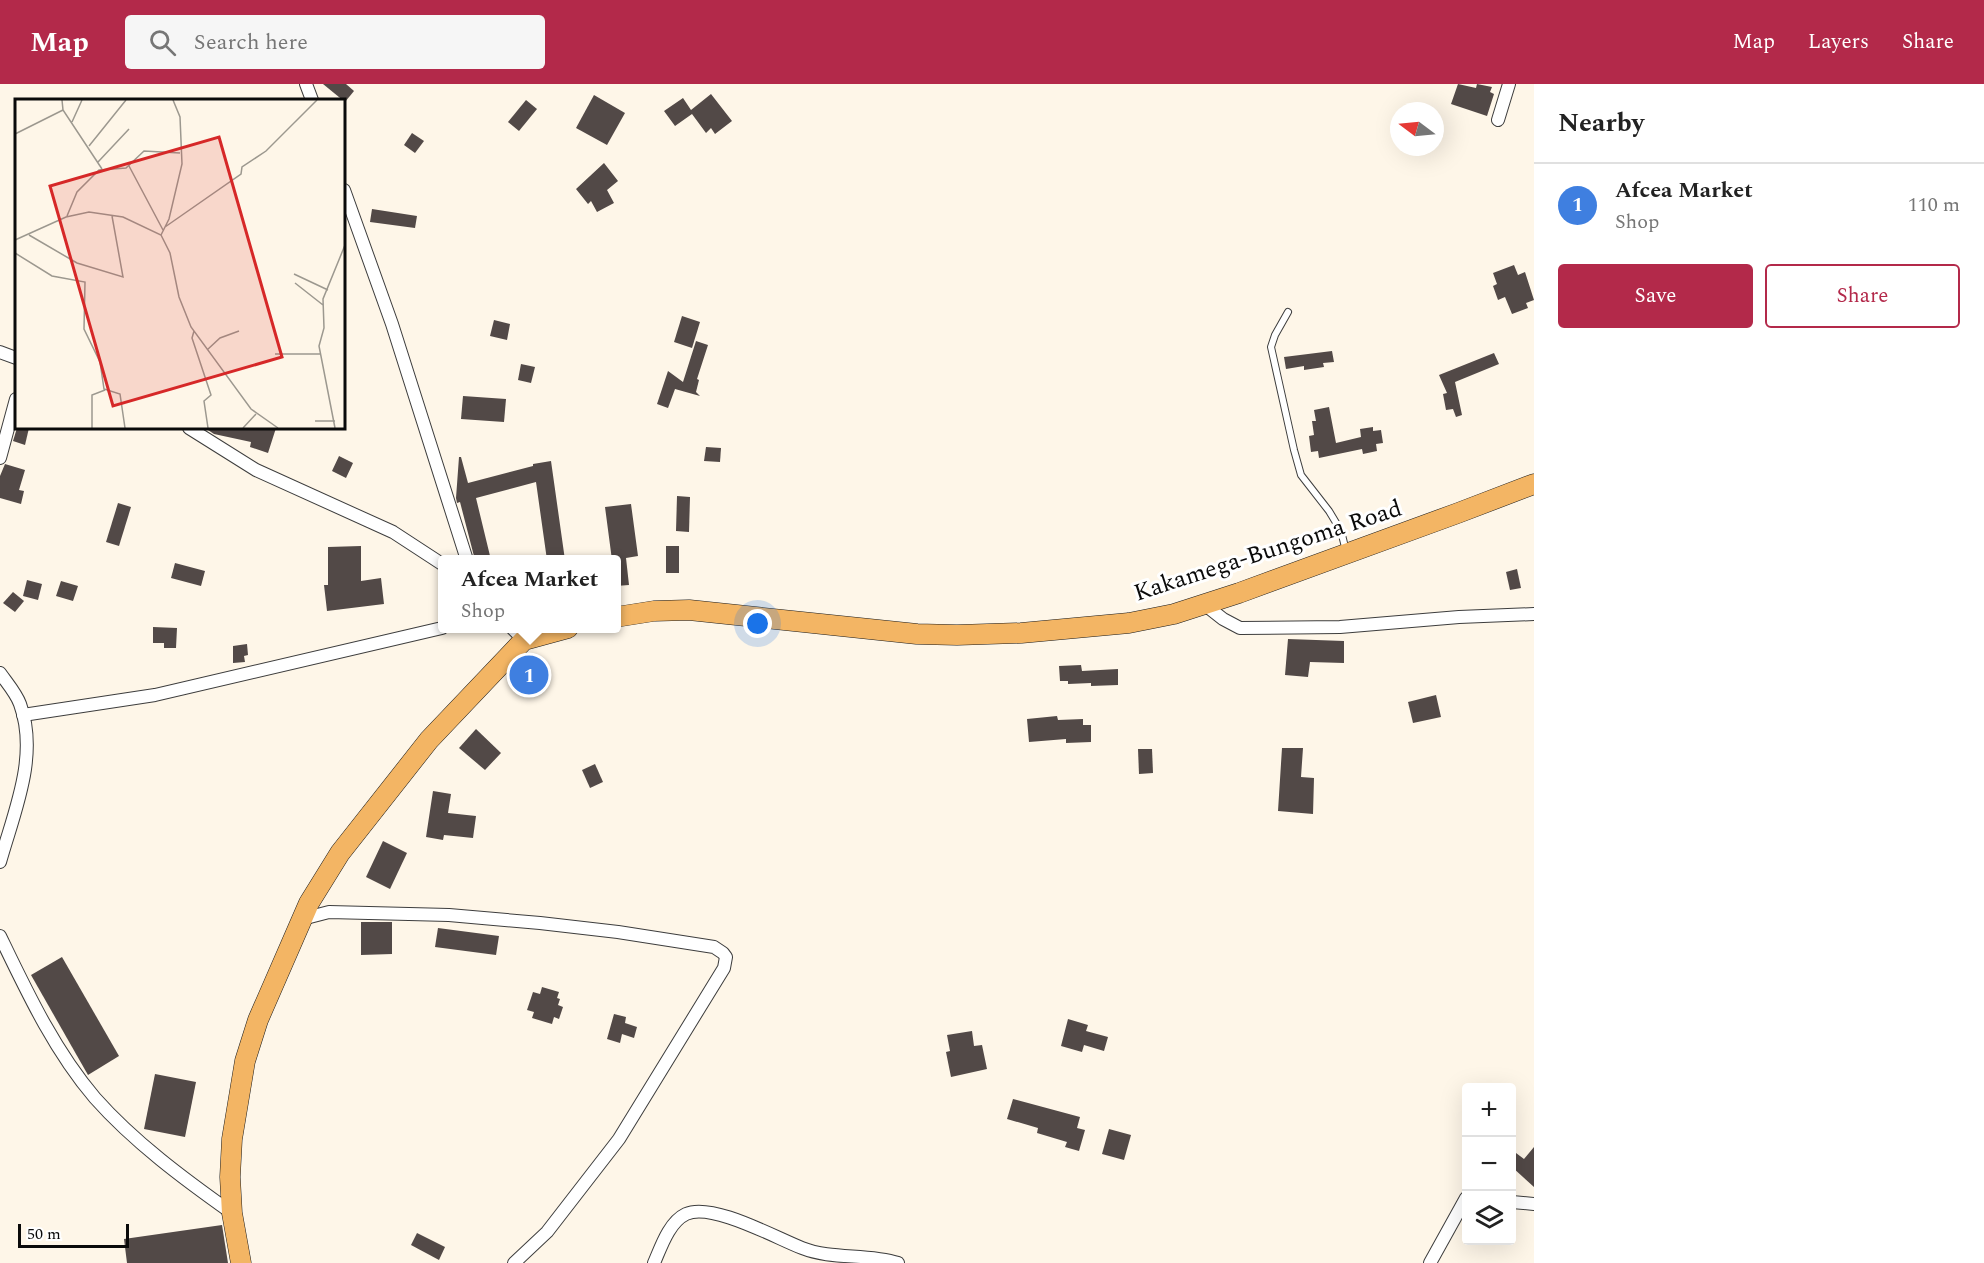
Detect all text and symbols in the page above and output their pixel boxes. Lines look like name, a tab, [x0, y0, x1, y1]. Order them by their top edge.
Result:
search box	[125, 15, 545, 69]
text: Map	[30, 21, 89, 64]
icon: search	[146, 26, 179, 59]
text: Search here	[194, 26, 308, 59]
text: Map	[1733, 26, 1775, 58]
text: Layers	[1808, 26, 1869, 58]
text: Share	[1902, 26, 1954, 58]
inset map	[15, 99, 345, 429]
north arrow	[1390, 102, 1444, 156]
text: Nearby	[1558, 103, 1644, 143]
text: Afcea Market	[1615, 174, 1753, 207]
text: 1	[1572, 190, 1583, 220]
text: 110 m	[1908, 190, 1960, 220]
text: Shop	[1615, 207, 1659, 237]
button: Save	[1558, 264, 1753, 328]
button: Share	[1765, 264, 1960, 328]
street label: Kakamega-Bungoma Road	[1129, 491, 1407, 611]
popup	[438, 555, 621, 633]
text: Afcea Market	[461, 563, 598, 596]
text: Shop	[461, 596, 505, 626]
your location	[743, 609, 772, 638]
pin: 1	[510, 652, 548, 698]
map controls	[1462, 1083, 1516, 1245]
button: +	[1462, 1083, 1516, 1137]
button: −	[1462, 1137, 1516, 1191]
button: layers	[1462, 1191, 1516, 1245]
scale bar	[18, 1221, 129, 1248]
text: 50 m	[27, 1222, 61, 1246]

